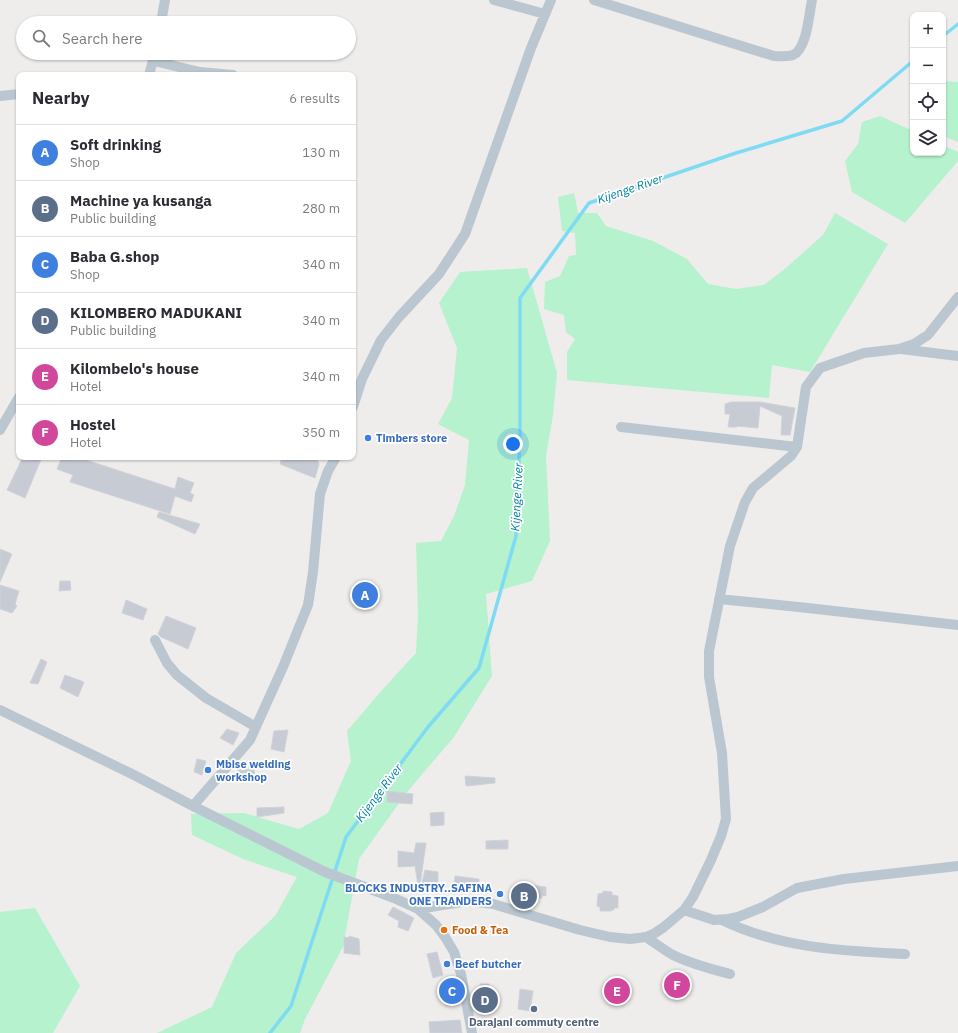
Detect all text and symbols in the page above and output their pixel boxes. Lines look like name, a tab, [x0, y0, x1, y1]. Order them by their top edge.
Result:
map controls	[910, 12, 946, 156]
button: +	[910, 12, 946, 48]
search box	[16, 16, 356, 60]
icon: search	[30, 27, 52, 49]
text: Search here	[62, 29, 142, 48]
button: −	[910, 48, 946, 84]
button: locate	[910, 84, 946, 120]
text: Nearby	[32, 87, 90, 109]
text: 6 results	[289, 90, 340, 107]
button: layers	[910, 120, 946, 156]
text: Soft drinking	[70, 135, 161, 154]
text: A	[41, 144, 49, 161]
text: 130 m	[302, 144, 340, 161]
text: Shop	[70, 154, 100, 171]
water label: Kijenge River	[595, 170, 665, 207]
text: Machine ya kusanga	[70, 191, 212, 210]
text: B	[41, 200, 49, 217]
text: 280 m	[302, 200, 340, 217]
text: Public building	[70, 210, 156, 227]
text: Baba G.shop	[70, 247, 159, 266]
text: C	[41, 256, 49, 273]
text: 340 m	[302, 256, 340, 273]
text: Shop	[70, 266, 100, 283]
text: KILOMBERO MADUKANI	[70, 303, 242, 322]
text: D	[40, 312, 50, 329]
text: 340 m	[302, 312, 340, 329]
text: Public building	[70, 322, 156, 339]
text: Kilombelo's house	[70, 359, 199, 378]
text: E	[41, 368, 49, 385]
text: 340 m	[302, 368, 340, 385]
text: Hotel	[70, 378, 102, 395]
text: Hostel	[70, 415, 115, 434]
text: F	[41, 424, 49, 441]
text: 350 m	[302, 424, 340, 441]
place label: Timbers store	[376, 431, 447, 445]
marker: Timbers store	[363, 433, 373, 443]
text: Hotel	[70, 434, 102, 451]
your location	[503, 434, 523, 454]
water label: Kijenge River	[507, 462, 526, 532]
pin: A	[352, 580, 378, 610]
place label: Mbise welding workshop	[216, 757, 291, 784]
water label: Kijenge River	[352, 760, 406, 825]
marker: Mbise welding workshop	[203, 765, 213, 775]
place label: BLOCKS INDUSTRY..SAFINA ONE TRANDERS	[345, 881, 492, 908]
pin: B	[511, 881, 537, 911]
marker: BLOCKS INDUSTRY..SAFINA ONE TRANDERS	[495, 889, 505, 899]
place label: Food & Tea	[452, 923, 508, 937]
marker: Food & Tea	[439, 925, 449, 935]
place label: Beef butcher	[455, 957, 522, 971]
marker: Beef butcher	[442, 959, 452, 969]
pin: F	[664, 970, 690, 1000]
pin: C	[439, 976, 465, 1006]
pin: E	[604, 976, 630, 1006]
pin: D	[472, 985, 498, 1015]
marker: Darajani commuty centre	[529, 1004, 539, 1014]
place label: Darajani commuty centre	[469, 1015, 599, 1029]

